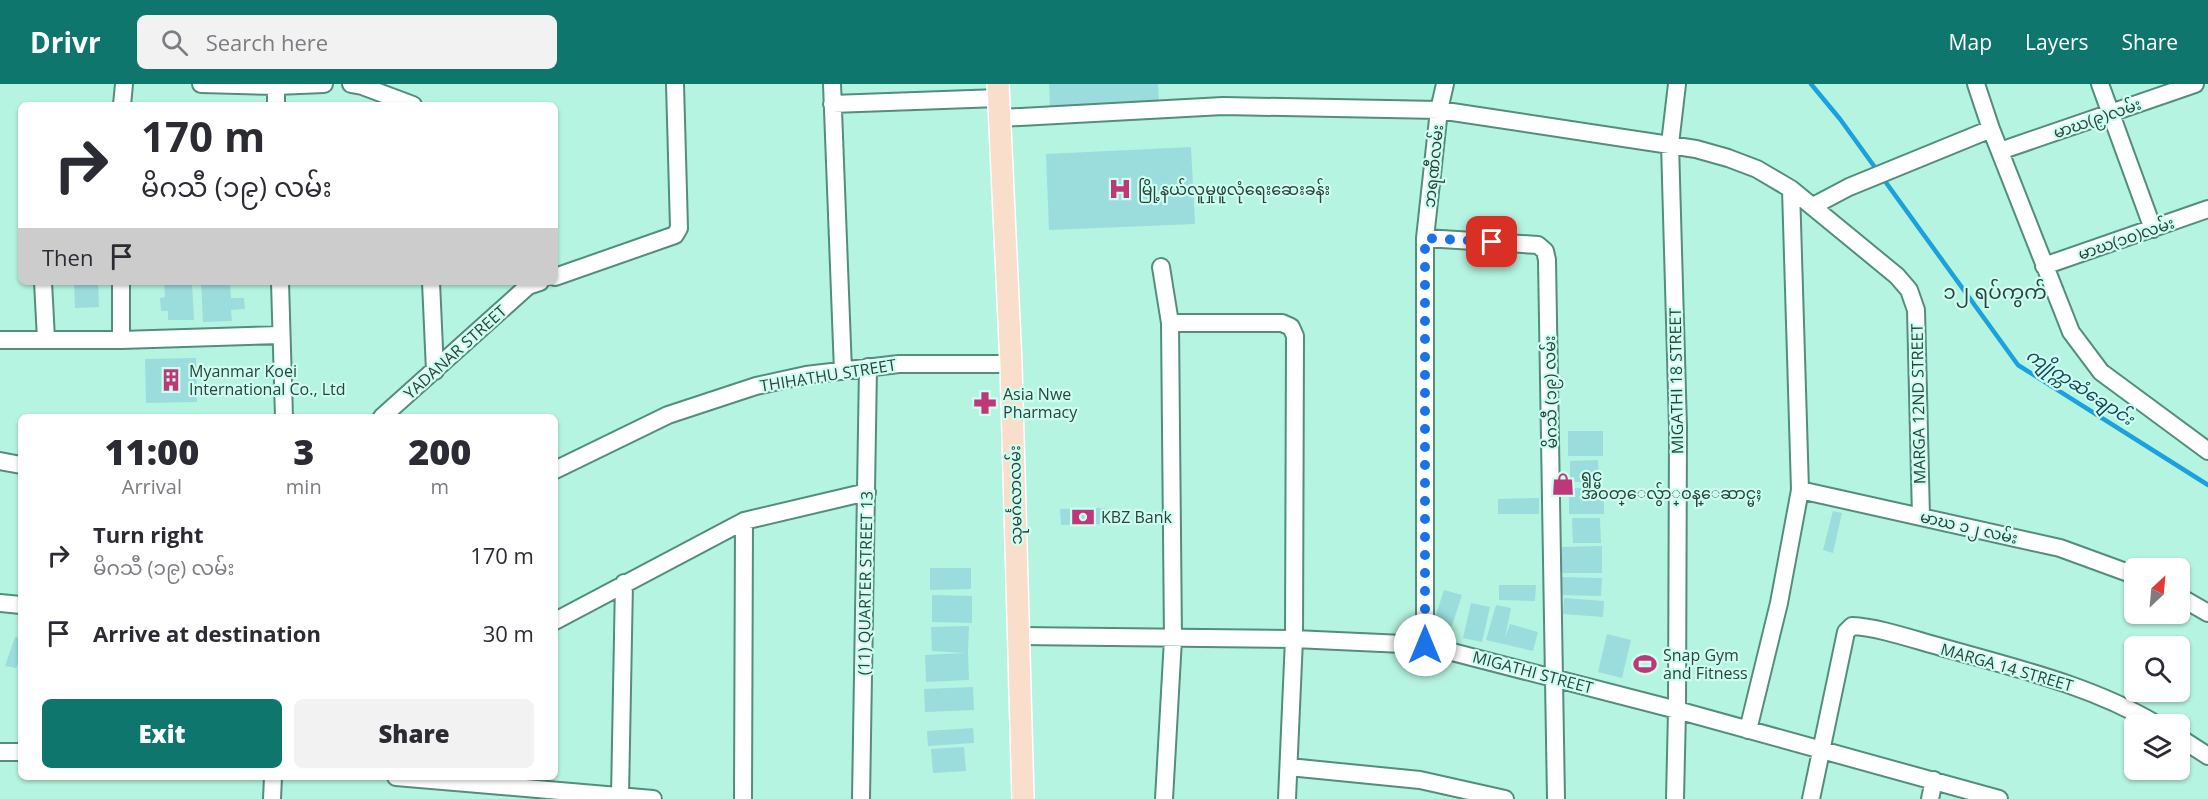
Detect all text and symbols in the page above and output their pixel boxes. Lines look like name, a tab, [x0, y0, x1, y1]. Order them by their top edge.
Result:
search box	[137, 15, 557, 69]
text: Drivr	[30, 23, 101, 61]
icon: search	[158, 26, 191, 59]
text: Search here	[206, 27, 328, 57]
text: Map	[1949, 28, 1992, 56]
text: Layers	[2025, 28, 2089, 56]
text: Share	[2122, 28, 2178, 56]
street label: မာဃ(၉)လမ်း	[2050, 93, 2145, 146]
text: 170 m	[141, 107, 265, 164]
street label: ဘရဏီလမ်း	[1418, 123, 1451, 209]
icon: right	[42, 126, 120, 204]
text: မိဂသီ (၁၉) လမ်း	[141, 168, 332, 205]
hospital icon: မြို့နယ်လူမှုဖူလုံရေးဆေးခန်း	[1107, 176, 1133, 202]
place label: မြို့နယ်လူမှုဖူလုံရေးဆေးခန်း	[1138, 178, 1330, 204]
street label: မာဃ(၁၀)လမ်း	[2075, 211, 2177, 265]
pin	[1466, 216, 1517, 267]
icon: arrive	[1475, 225, 1508, 258]
icon: arrive	[105, 240, 138, 273]
text: Then	[42, 242, 93, 272]
district label: ၁၂ ရပ်ကွက်	[1943, 278, 2047, 308]
street label: YADANAR STREET	[399, 300, 511, 404]
street label: MIGATHI 18 STREET	[1664, 307, 1688, 454]
street label: MARGA 12ND STREET	[1906, 323, 1930, 484]
street label: မိဂသီ (၁၉) လမ်း	[1538, 335, 1565, 449]
water label: ကျိုက္ကဆံချောင်း	[2020, 342, 2141, 434]
street label: THIHATHU STREET	[758, 353, 898, 397]
place label: Myanmar Koei International Co., Ltd	[189, 360, 346, 400]
building icon: Myanmar Koei International Co., Ltd	[158, 367, 184, 393]
place label: Asia Nwe Pharmacy	[1003, 383, 1078, 423]
pharmacy icon: Asia Nwe Pharmacy	[972, 390, 998, 416]
text: 11:00	[105, 427, 199, 476]
text: 3	[293, 427, 314, 476]
text: 200	[408, 427, 471, 476]
street label: သုမင်္ဂလာလမ်း	[1003, 445, 1031, 545]
place label: ရွင္မ အဝတ္ေလွ်ာ္ဝန္ေဆာင္မႈ	[1581, 464, 1762, 507]
shop icon: ရွင္မ အဝတ္ေလွ်ာ္ဝန္ေဆာင္မႈ	[1550, 471, 1576, 497]
text: Arrival	[122, 473, 182, 500]
text: min	[286, 473, 322, 500]
text: m	[431, 473, 449, 500]
street label: (11) QUARTER STREET 13	[852, 491, 878, 675]
bank icon: KBZ Bank	[1070, 504, 1096, 530]
street label: မာဃ ၁၂ လမ်း	[1917, 505, 2020, 552]
place label: KBZ Bank	[1101, 506, 1172, 528]
text: Turn right	[93, 519, 204, 549]
icon: right	[42, 539, 75, 572]
text: 170 m	[470, 540, 534, 570]
text: မိဂသီ (၁၉) လမ်း	[93, 554, 234, 581]
north arrow	[2124, 558, 2190, 624]
map controls	[2124, 558, 2190, 780]
position arrow	[1393, 613, 1457, 677]
icon: arrive	[42, 617, 75, 650]
text: Arrive at destination	[93, 618, 321, 648]
text: 30 m	[483, 618, 534, 648]
button: search	[2124, 636, 2190, 702]
street label: MARGA 14 STREET	[1938, 638, 2076, 696]
place label: Snap Gym and Fitness	[1663, 644, 1748, 684]
street label: MIGATHI STREET	[1470, 645, 1596, 699]
sports icon: Snap Gym and Fitness	[1632, 651, 1658, 677]
button: Exit	[42, 699, 282, 768]
button: Share	[294, 699, 534, 768]
button: layers	[2124, 714, 2190, 780]

